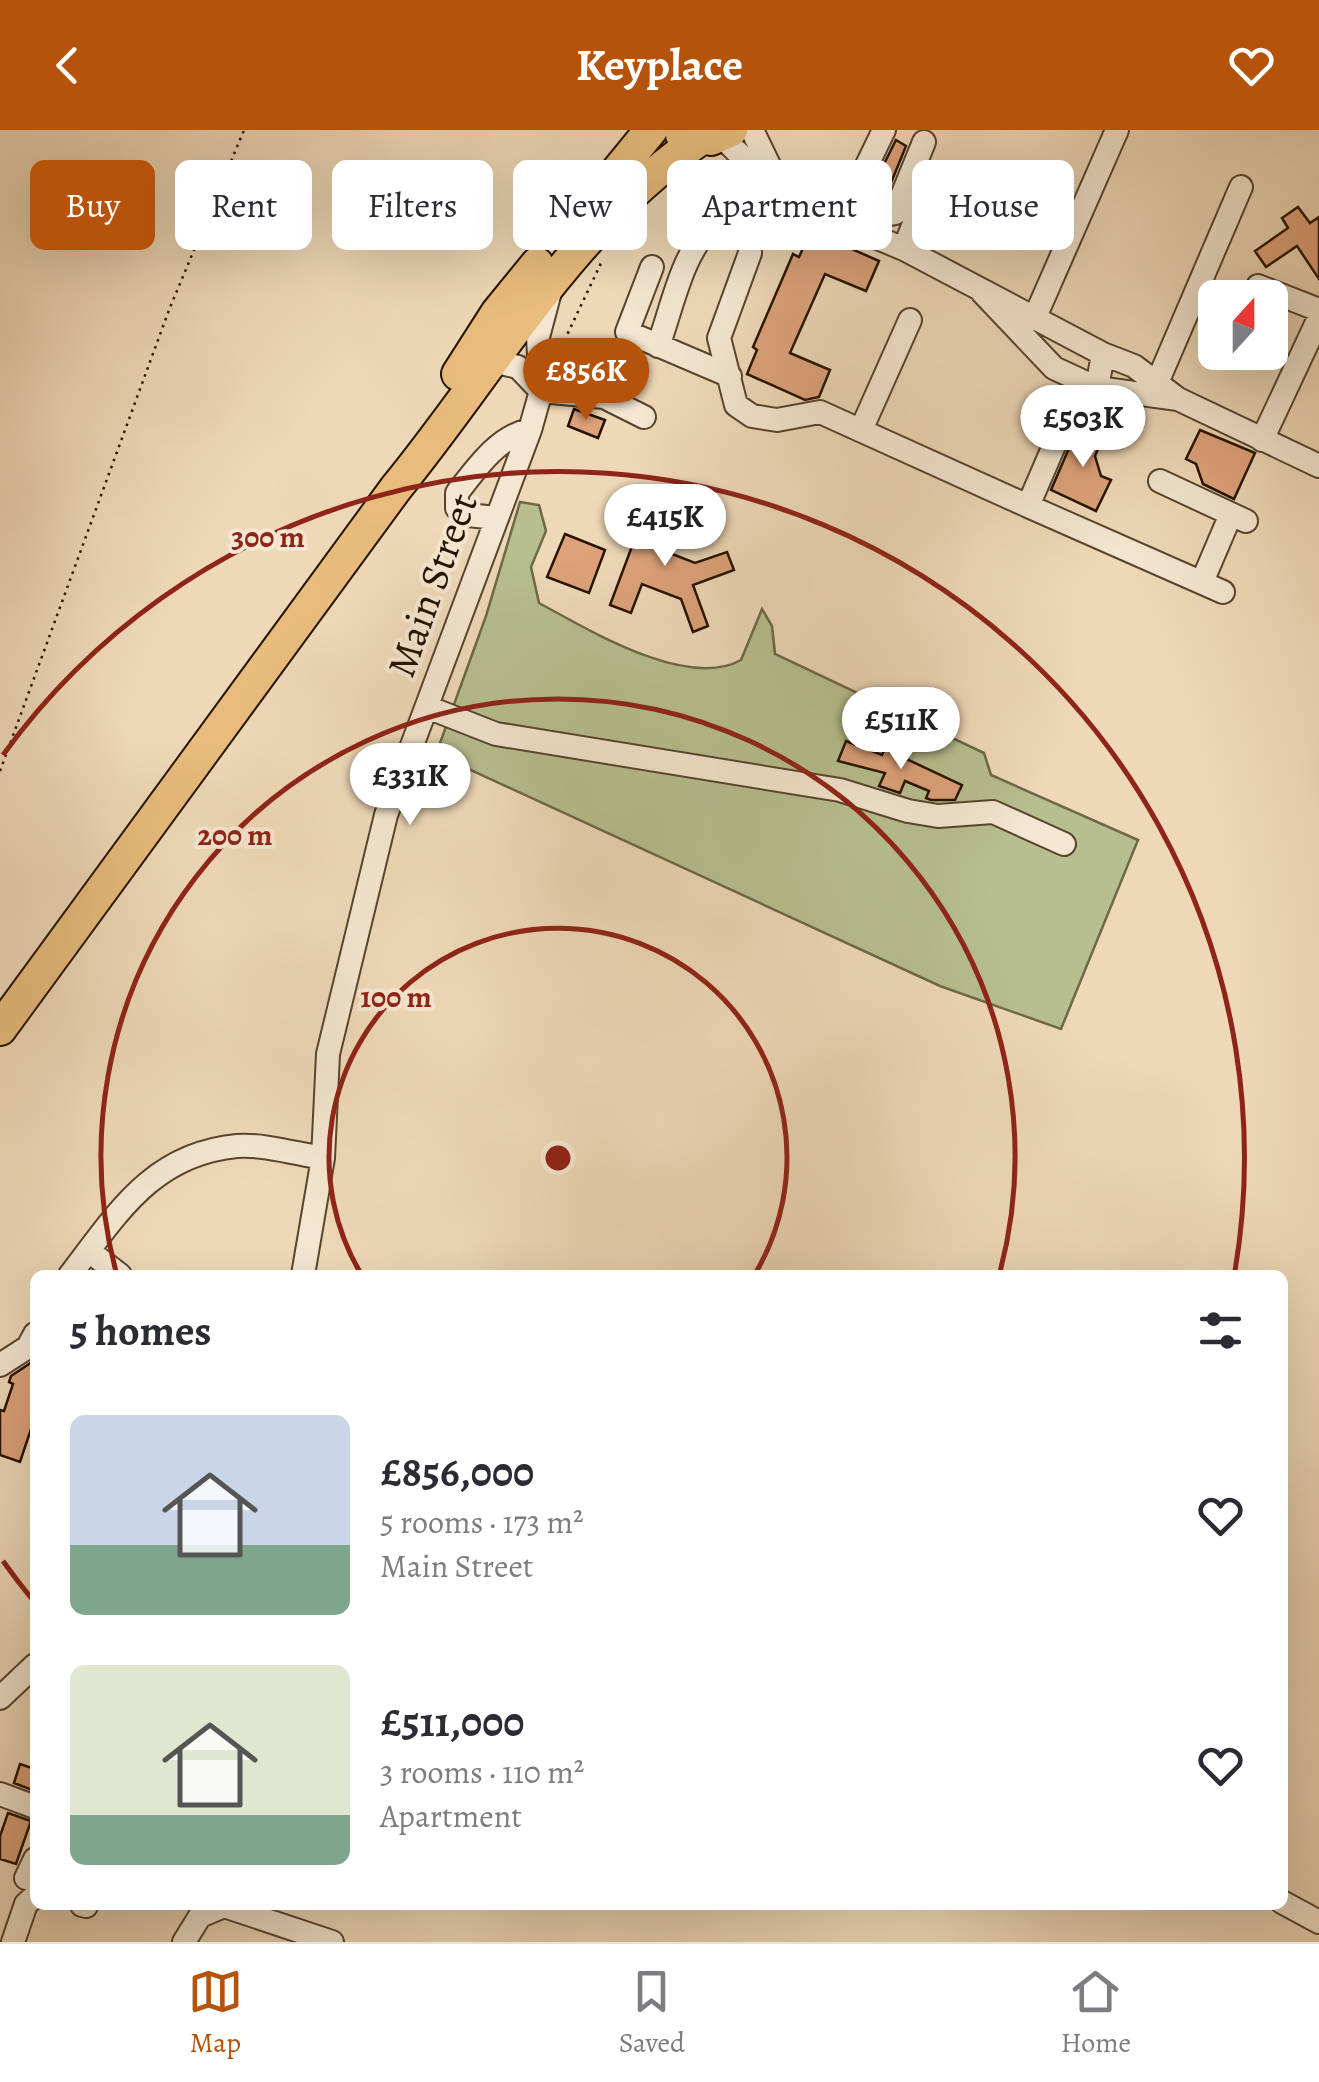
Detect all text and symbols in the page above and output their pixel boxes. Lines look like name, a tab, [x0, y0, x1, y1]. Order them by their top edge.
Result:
text: Keyplace	[576, 34, 743, 96]
icon: back	[40, 38, 95, 93]
icon: heart	[1224, 38, 1279, 93]
chip: Buy	[30, 160, 155, 250]
chip: Rent	[175, 160, 312, 250]
chip: Filters	[332, 160, 493, 250]
chip: New	[513, 160, 647, 250]
chip: Apartment	[667, 160, 892, 250]
chip: House	[912, 160, 1074, 250]
north arrow	[1198, 280, 1288, 370]
map controls	[1198, 280, 1288, 370]
pin: £856K	[516, 338, 656, 423]
text: £856K	[545, 348, 627, 392]
pin: £503K	[1013, 385, 1153, 470]
text: £503K	[1042, 395, 1124, 439]
pin: £415K	[595, 484, 735, 569]
street label: Main Street	[373, 486, 491, 684]
text: £415K	[626, 494, 704, 538]
text: 300 m	[231, 517, 305, 557]
pin: £511K	[831, 687, 971, 772]
text: £511K	[864, 697, 938, 741]
pin: £331K	[340, 743, 480, 828]
text: £331K	[372, 753, 448, 797]
text: 200 m	[197, 815, 273, 855]
text: 100 m	[360, 977, 432, 1017]
centre of rings	[540, 1140, 576, 1176]
text: 5 homes	[70, 1302, 211, 1359]
icon: filters	[1193, 1303, 1248, 1358]
text: £856,000	[380, 1443, 534, 1500]
icon: home	[150, 1455, 270, 1575]
icon: heart	[1193, 1488, 1248, 1543]
text: 5 rooms · 173 m²	[380, 1500, 584, 1544]
text: Main Street	[380, 1544, 533, 1588]
text: £511,000	[380, 1693, 524, 1750]
icon: home	[150, 1705, 270, 1825]
icon: heart	[1193, 1738, 1248, 1793]
text: 3 rooms · 110 m²	[380, 1750, 584, 1794]
text: Apartment	[380, 1794, 522, 1838]
tab: Map	[188, 1964, 243, 2062]
tab: Saved	[619, 1964, 685, 2062]
tab: Home	[1061, 1964, 1131, 2062]

